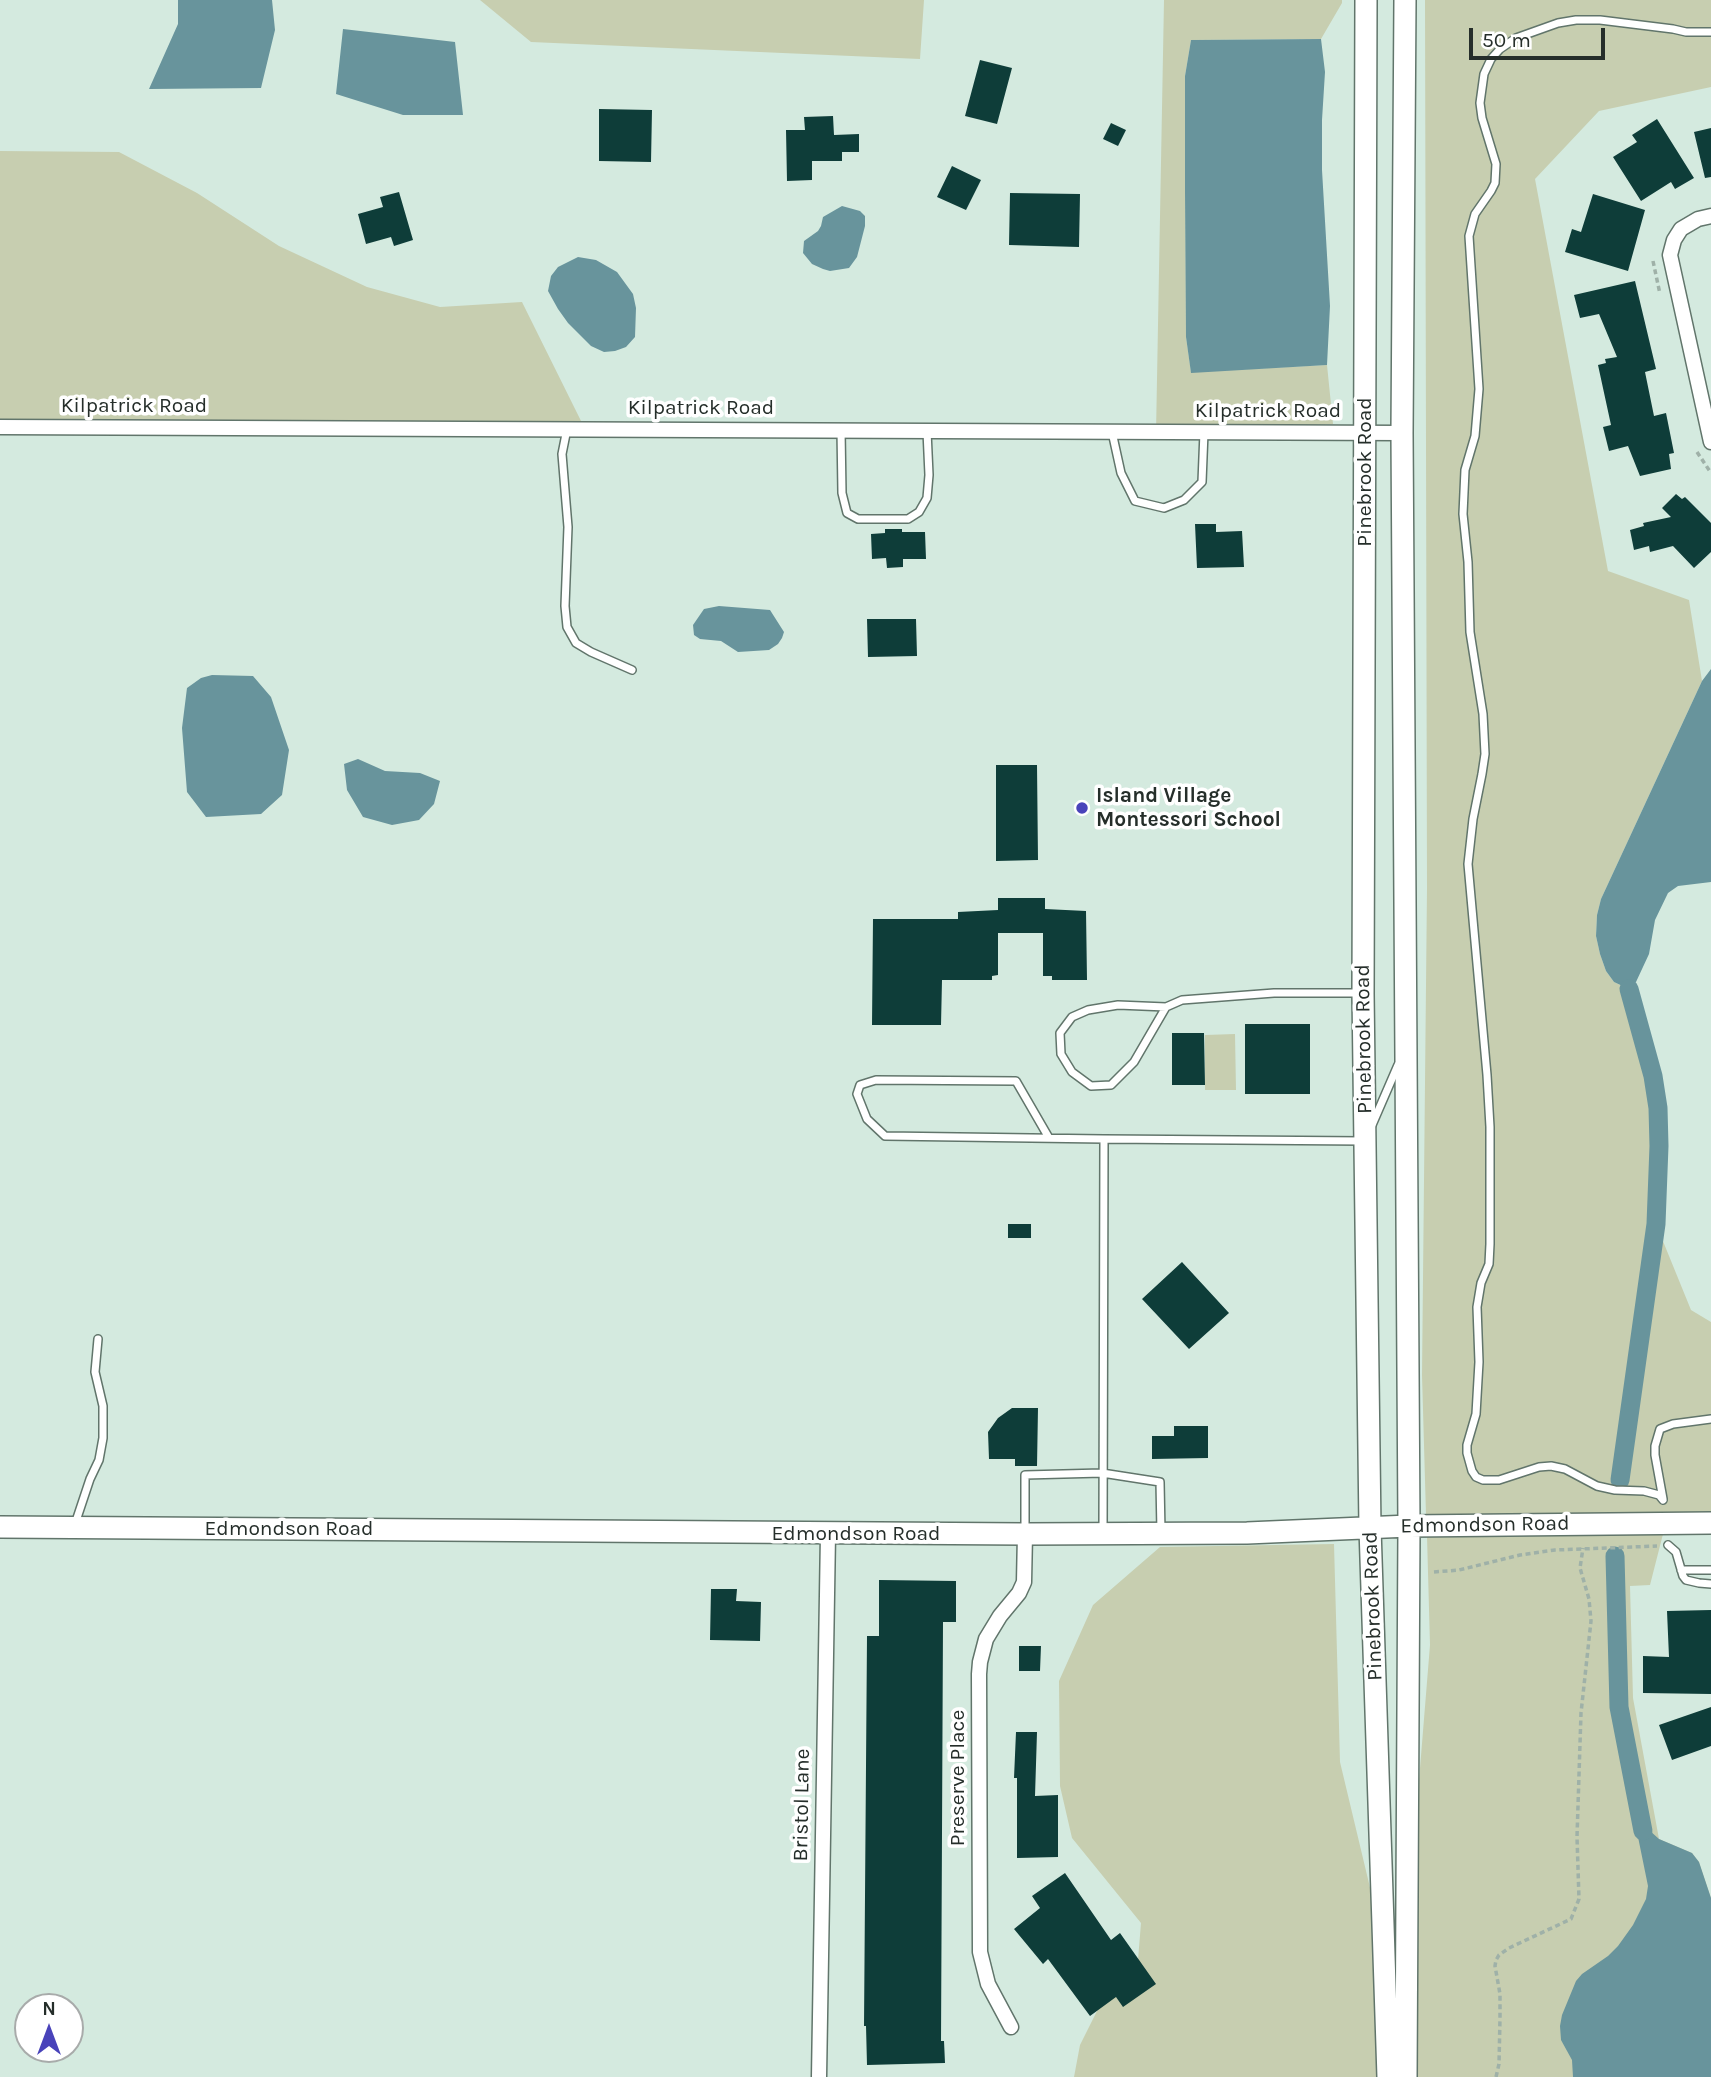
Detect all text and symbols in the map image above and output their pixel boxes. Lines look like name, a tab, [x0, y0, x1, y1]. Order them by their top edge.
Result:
scale bar	[1473, 14, 1610, 58]
text: 50 m	[1482, 28, 1531, 52]
street label: Kilpatrick Road	[61, 393, 207, 419]
street label: Kilpatrick Road	[628, 395, 774, 421]
street label: Pinebrook Road	[1352, 397, 1378, 547]
street label: Kilpatrick Road	[1195, 398, 1341, 424]
place label: Island Village Montessori School	[1096, 783, 1281, 833]
marker: Island Village Montessori School	[1074, 800, 1090, 816]
street label: Pinebrook Road	[1350, 964, 1378, 1114]
street label: Edmondson Road	[1400, 1511, 1570, 1539]
street label: Edmondson Road	[205, 1516, 373, 1542]
street label: Edmondson Road	[772, 1521, 940, 1547]
street label: Pinebrook Road	[1358, 1531, 1388, 1681]
street label: Preserve Place	[945, 1710, 971, 1846]
street label: Bristol Lane	[788, 1748, 816, 1862]
north arrow	[14, 1993, 84, 2063]
text: N	[42, 1998, 56, 2020]

